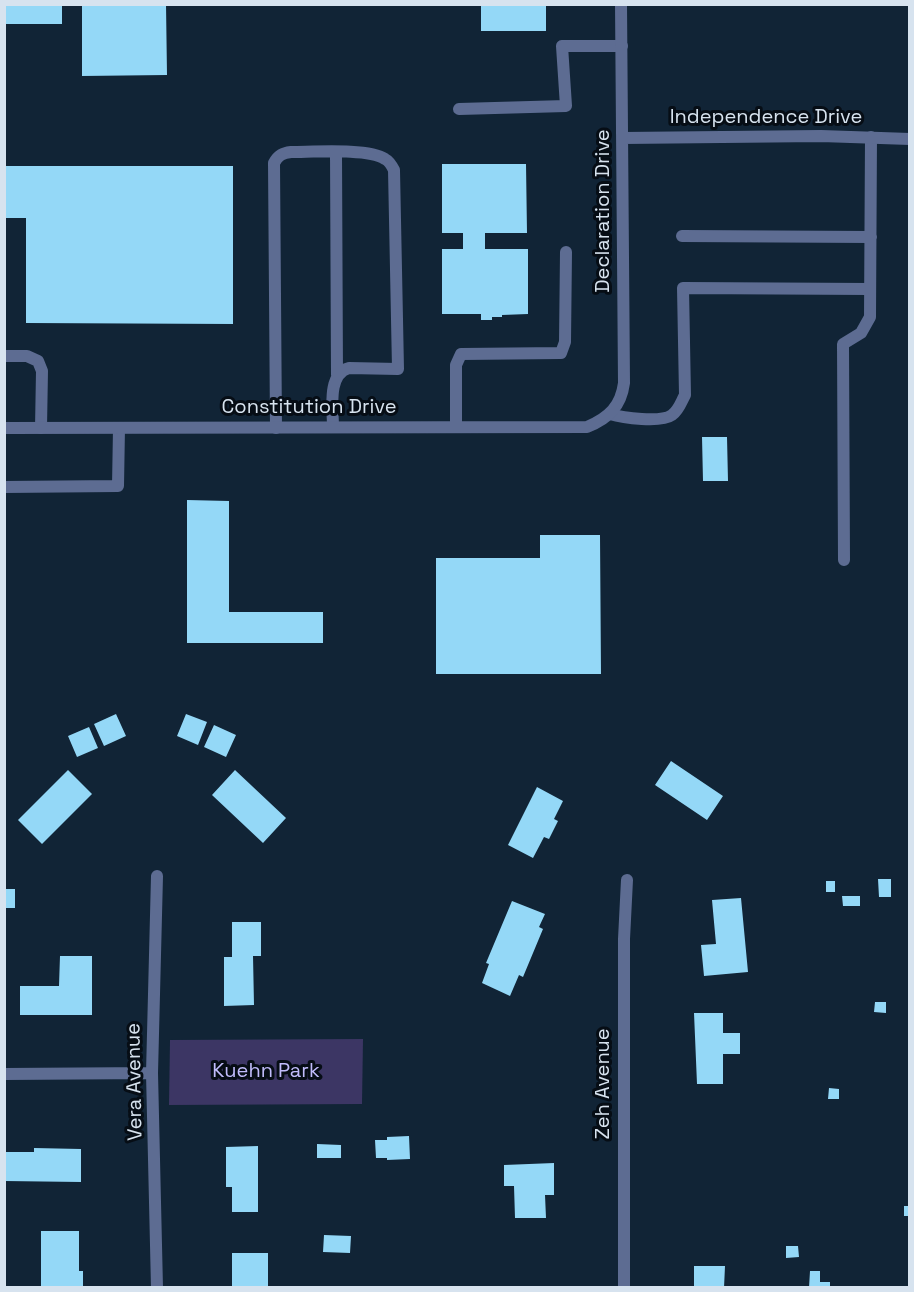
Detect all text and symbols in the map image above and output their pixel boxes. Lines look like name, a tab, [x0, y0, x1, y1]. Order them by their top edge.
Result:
street label: Independence Drive	[670, 106, 862, 130]
street label: Declaration Drive	[592, 129, 616, 293]
street label: Constitution Drive	[221, 396, 397, 420]
street label: Vera Avenue	[122, 1023, 148, 1141]
street label: Zeh Avenue	[592, 1028, 616, 1140]
park label: Kuehn Park	[212, 1060, 320, 1084]

